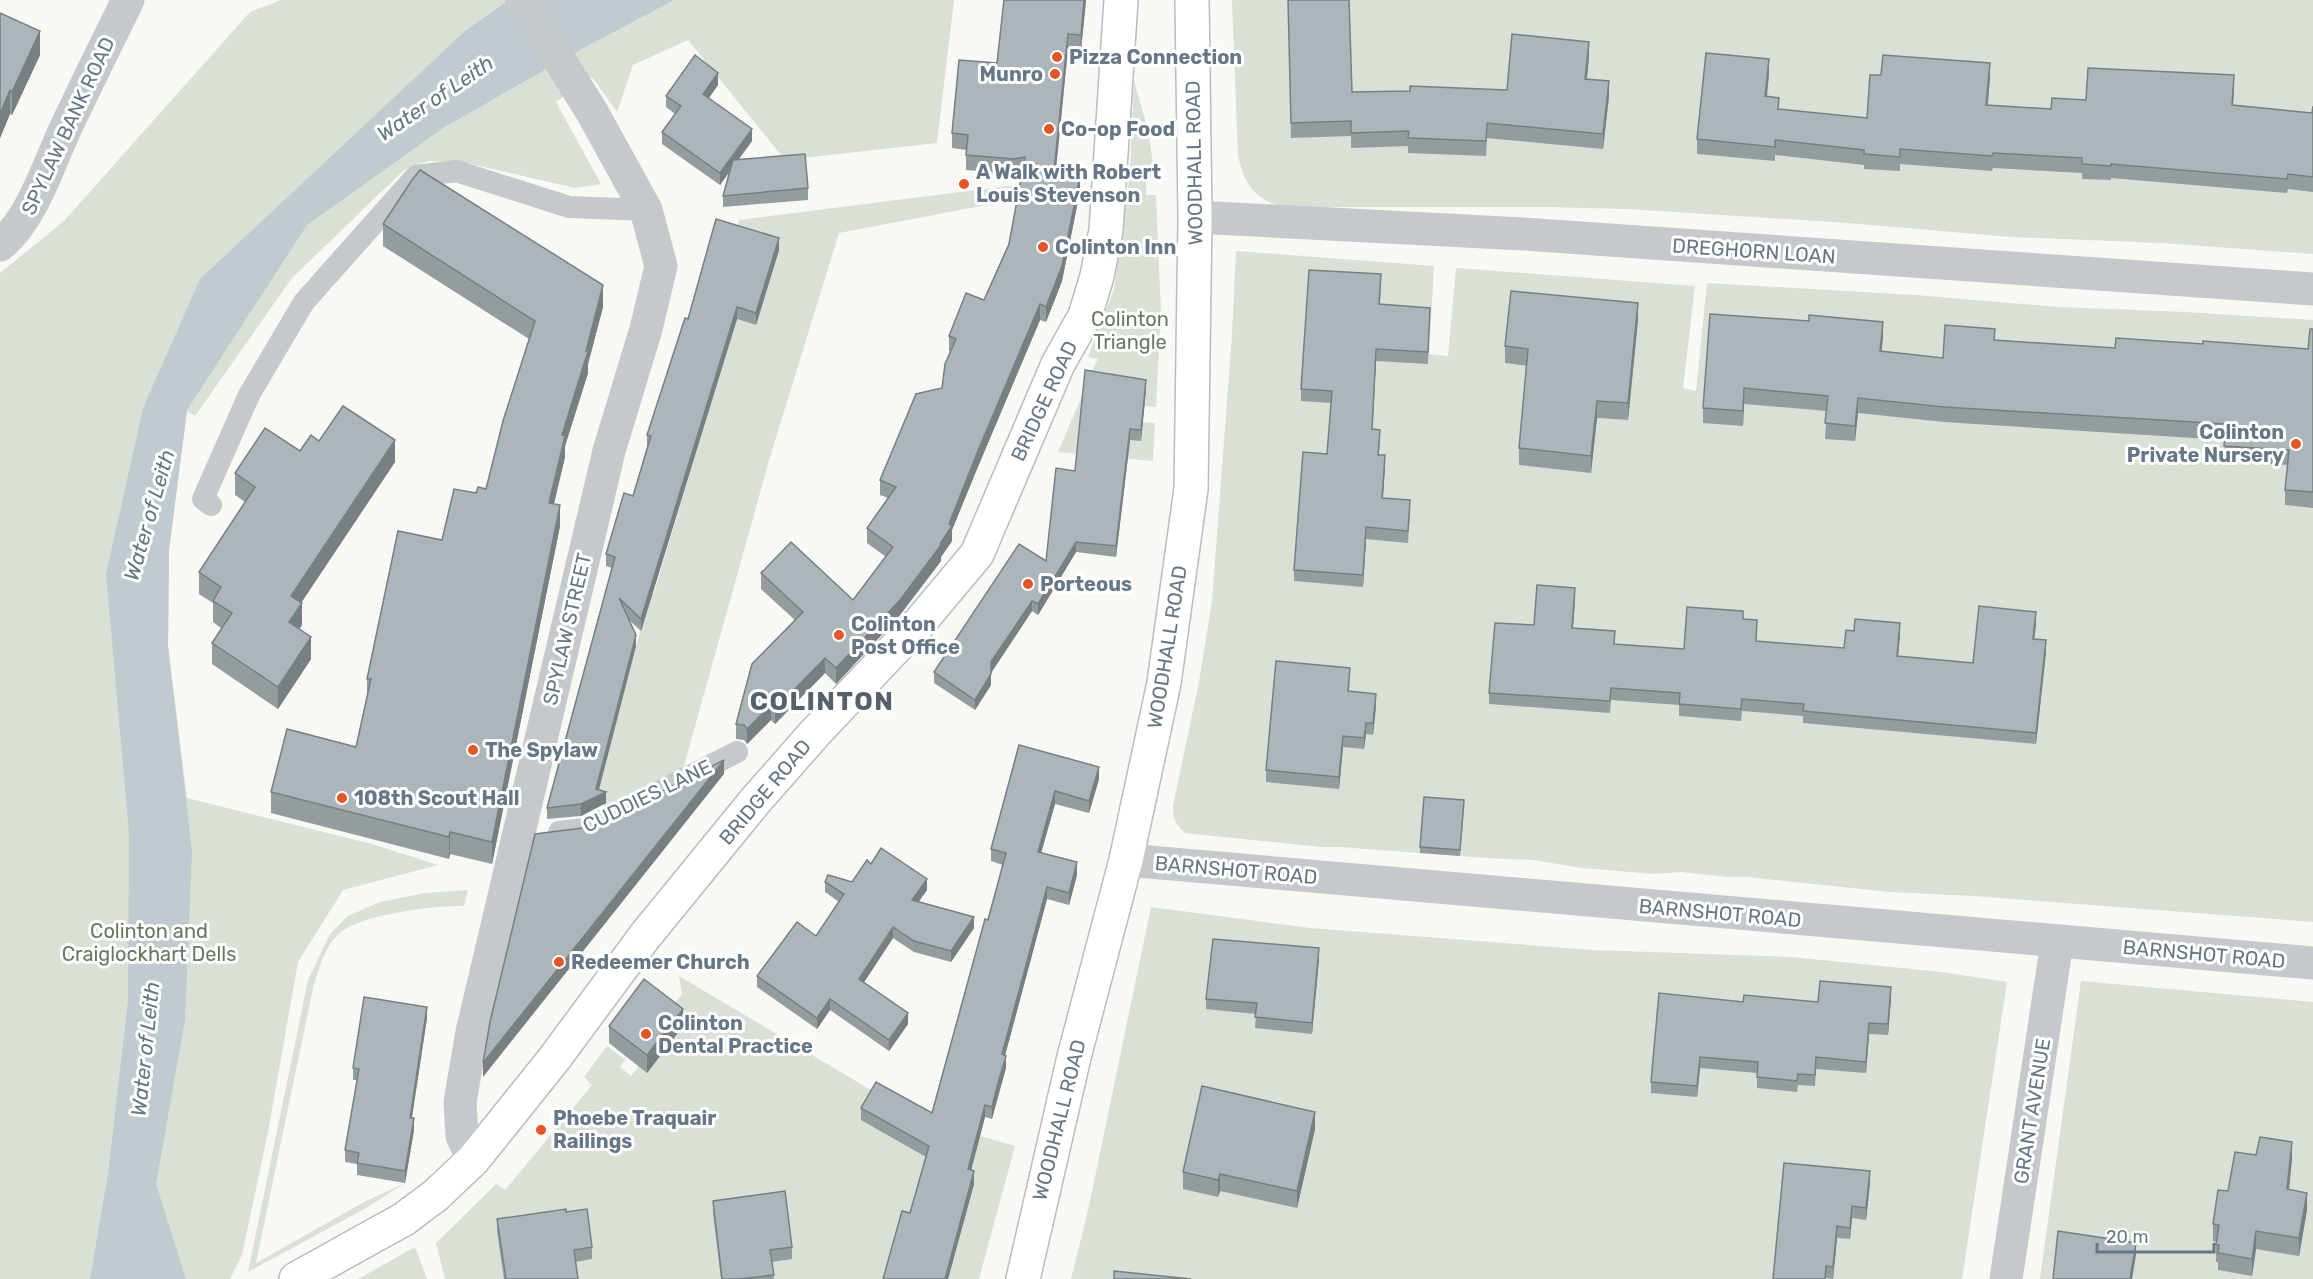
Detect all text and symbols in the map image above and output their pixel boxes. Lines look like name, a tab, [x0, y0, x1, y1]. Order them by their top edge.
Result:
street label: SPYLAW BANK ROAD	[16, 33, 120, 219]
place label: Pizza Connection	[1069, 45, 1242, 69]
water label: Water of Leith	[372, 50, 498, 146]
marker: Pizza Connection	[1050, 50, 1064, 64]
place label: Munro	[980, 62, 1043, 86]
marker: Munro	[1048, 67, 1062, 81]
street label: WOODHALL ROAD	[1181, 80, 1207, 246]
place label: Co-op Food	[1061, 117, 1175, 141]
marker: Co-op Food	[1042, 122, 1056, 136]
place label: A Walk with Robert Louis Stevenson	[976, 160, 1161, 207]
marker: A Walk with Robert Louis Stevenson	[957, 177, 971, 191]
street label: DREGHORN LOAN	[1671, 233, 1837, 269]
place label: Colinton Inn	[1055, 235, 1176, 259]
marker: Colinton Inn	[1036, 240, 1050, 254]
park label: Colinton Triangle	[1091, 307, 1169, 354]
street label: BRIDGE ROAD	[1006, 337, 1082, 465]
place label: Colinton Private Nursery	[2127, 420, 2284, 467]
marker: Colinton Private Nursery	[2289, 437, 2303, 451]
water label: Water of Leith	[118, 447, 180, 583]
street label: SPYLAW STREET	[538, 550, 596, 707]
street label: WOODHALL ROAD	[1142, 564, 1192, 730]
place label: Porteous	[1040, 572, 1132, 596]
marker: Porteous	[1021, 577, 1035, 591]
place label: Colinton Post Office	[851, 612, 960, 659]
marker: Colinton Post Office	[832, 628, 846, 642]
district label: COLINTON	[750, 686, 894, 717]
street label: BRIDGE ROAD	[714, 735, 816, 849]
place label: The Spylaw	[485, 738, 598, 762]
marker: The Spylaw	[466, 743, 480, 757]
street label: CUDDIES LANE	[579, 754, 715, 838]
place label: 108th Scout Hall	[354, 786, 520, 810]
marker: 108th Scout Hall	[335, 791, 349, 805]
street label: BARNSHOT ROAD	[1154, 851, 1318, 889]
street label: BARNSHOT ROAD	[1638, 894, 1802, 932]
park label: Colinton and Craiglockhart Dells	[62, 919, 236, 966]
street label: BARNSHOT ROAD	[2122, 935, 2286, 973]
place label: Redeemer Church	[571, 950, 750, 974]
marker: Redeemer Church	[552, 955, 566, 969]
water label: Water of Leith	[126, 980, 164, 1118]
place label: Colinton Dental Practice	[658, 1011, 813, 1058]
marker: Colinton Dental Practice	[639, 1027, 653, 1041]
street label: GRANT AVENUE	[2009, 1036, 2055, 1186]
street label: WOODHALL ROAD	[1027, 1037, 1091, 1203]
place label: Phoebe Traquair Railings	[553, 1106, 716, 1153]
marker: Phoebe Traquair Railings	[534, 1123, 548, 1137]
scale bar	[2097, 1216, 2214, 1254]
text: 20 m	[2106, 1226, 2148, 1248]

